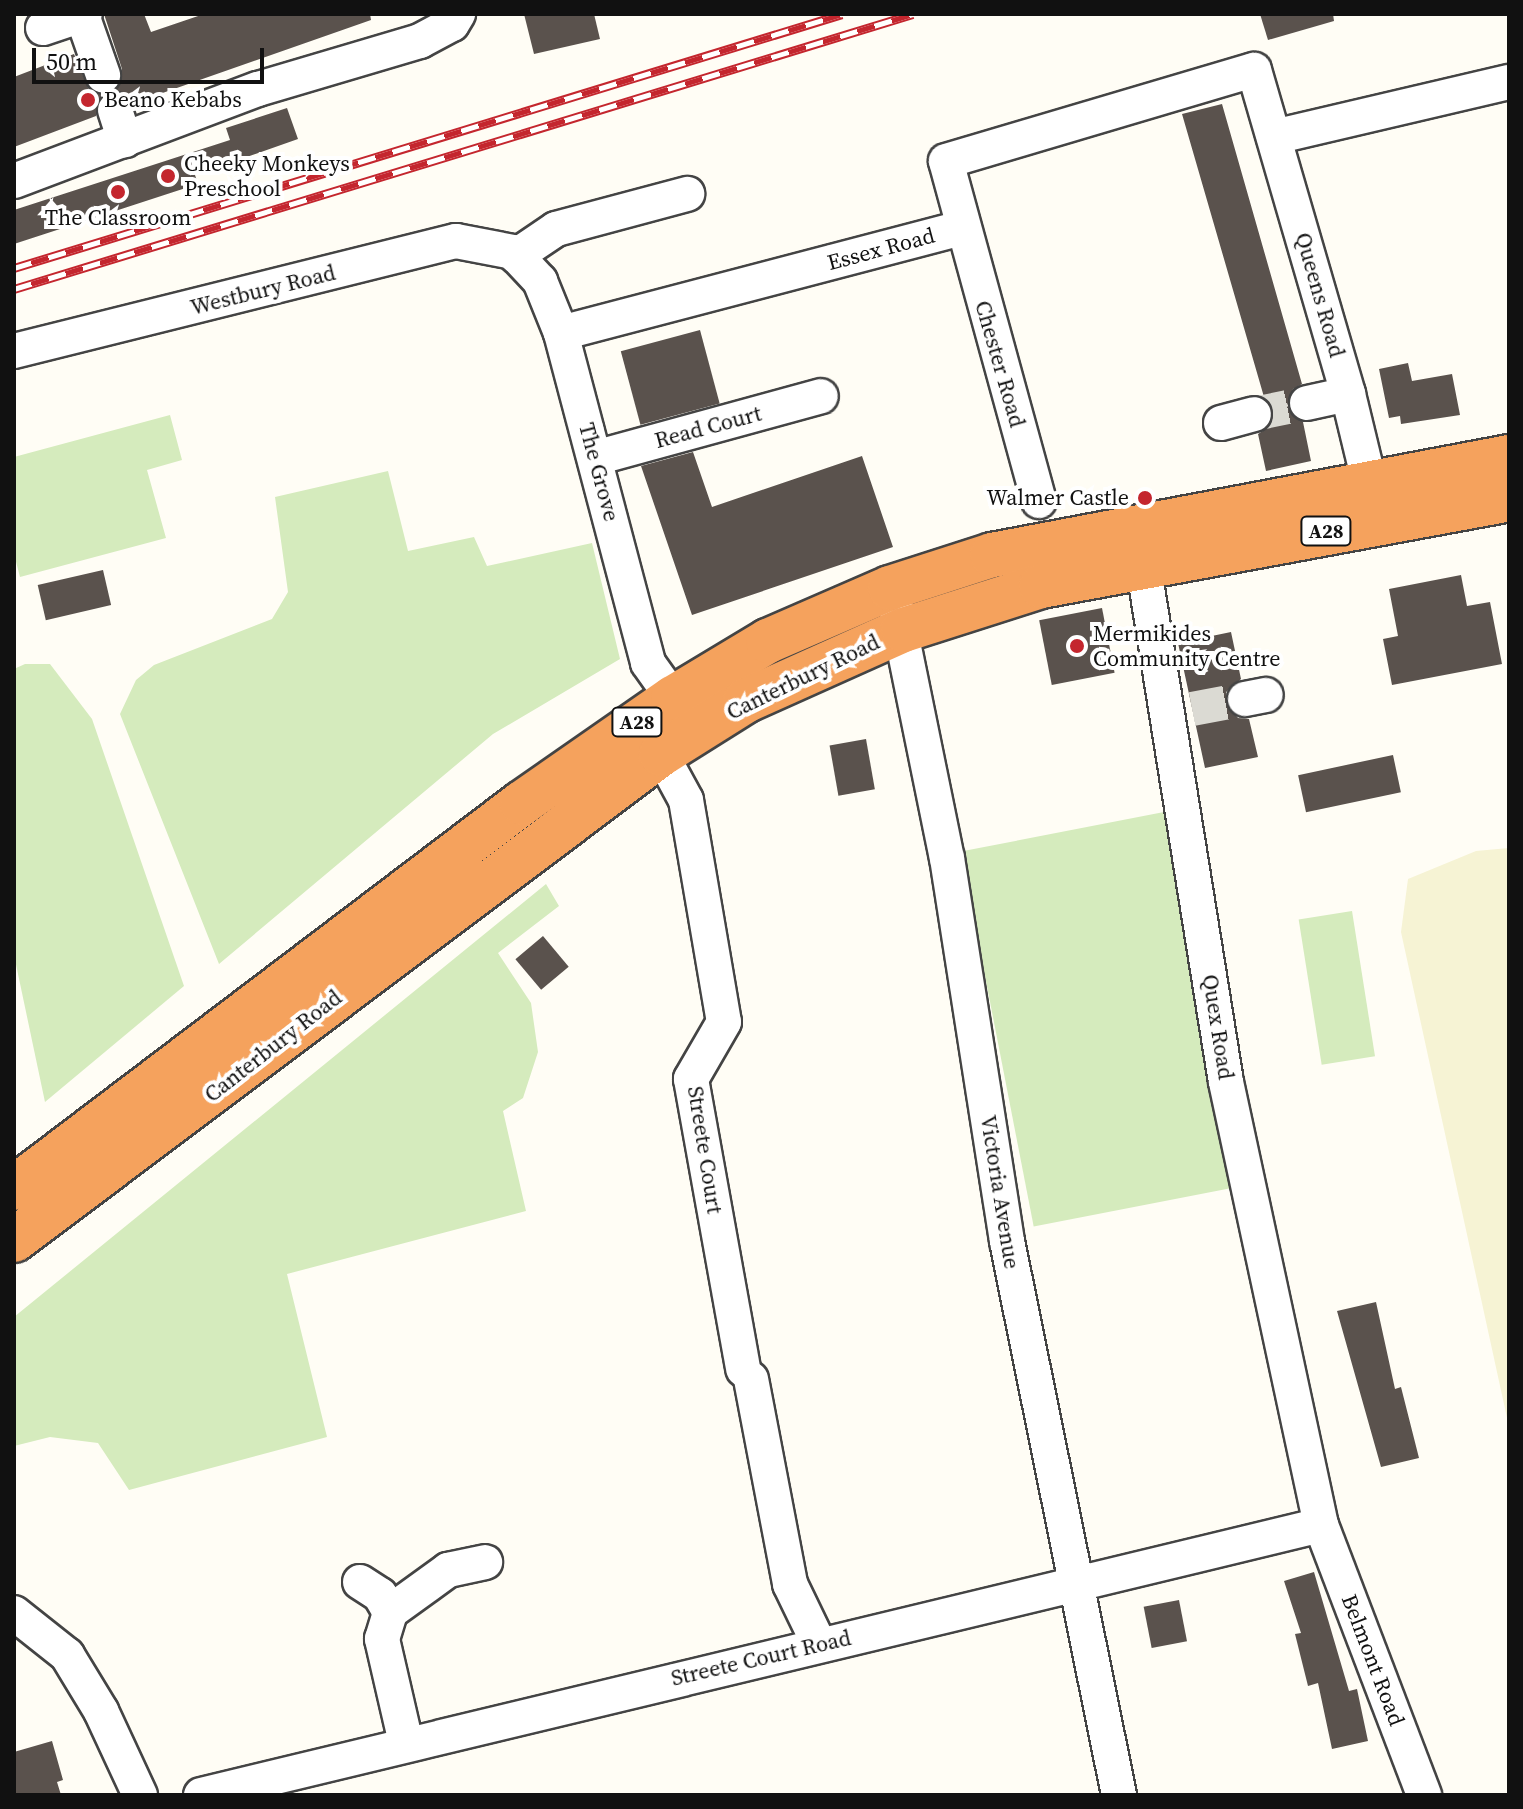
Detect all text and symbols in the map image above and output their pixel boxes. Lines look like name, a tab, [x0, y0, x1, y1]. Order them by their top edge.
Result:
scale bar	[36, 32, 268, 82]
text: 50 m	[46, 45, 97, 78]
place label: Beano Kebabs	[104, 87, 242, 113]
marker: Beano Kebabs	[79, 91, 97, 109]
place label: Cheeky Monkeys Preschool	[184, 150, 350, 202]
marker: Cheeky Monkeys Preschool	[159, 167, 177, 185]
marker: The Classroom	[109, 183, 127, 201]
place label: The Classroom	[45, 205, 191, 231]
street label: Essex Road	[824, 222, 938, 276]
street label: Queens Road	[1290, 230, 1350, 360]
street label: Westbury Road	[188, 259, 338, 321]
street label: Chester Road	[969, 298, 1031, 430]
street label: Read Court	[652, 400, 764, 454]
street label: The Grove	[573, 420, 625, 524]
place label: Walmer Castle	[987, 485, 1129, 511]
marker: Walmer Castle	[1136, 489, 1154, 507]
road number: A28	[1300, 515, 1352, 547]
place label: Mermikides Community Centre	[1093, 620, 1281, 672]
street label: Canterbury Road	[722, 629, 884, 725]
marker: Mermikides Community Centre	[1068, 637, 1086, 655]
road number: A28	[611, 706, 663, 738]
street label: Quex Road	[1197, 973, 1239, 1081]
street label: Canterbury Road	[199, 984, 347, 1108]
street label: Streete Court	[682, 1084, 728, 1216]
street label: Victoria Avenue	[975, 1113, 1025, 1271]
street label: Belmont Road	[1336, 1591, 1410, 1729]
street label: Streete Court Road	[669, 1624, 853, 1692]

